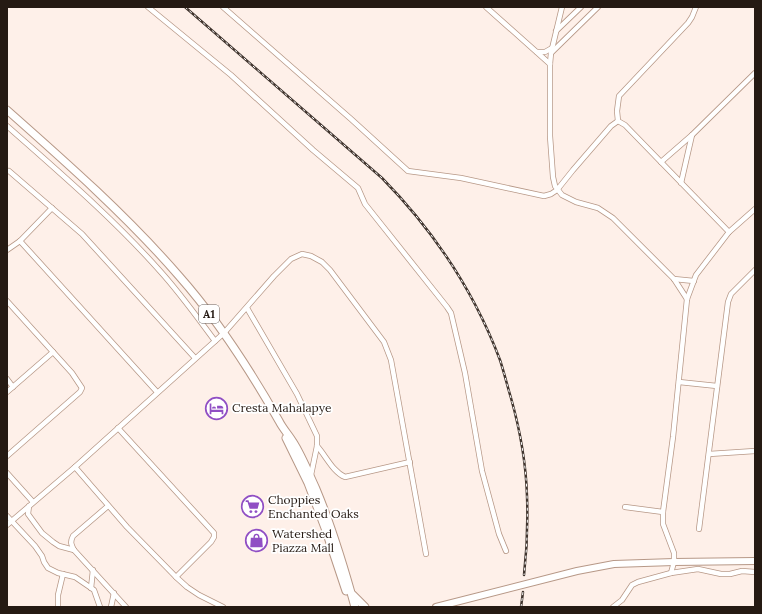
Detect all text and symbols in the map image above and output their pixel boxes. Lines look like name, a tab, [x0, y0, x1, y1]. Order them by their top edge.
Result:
road number: A1	[199, 305, 219, 323]
hotel icon: Cresta Mahalapye	[203, 395, 229, 421]
place label: Cresta Mahalapye	[232, 400, 332, 415]
place label: Choppies Enchanted Oaks	[268, 492, 359, 521]
supermarket icon: Choppies Enchanted Oaks	[240, 494, 266, 520]
place label: Watershed Piazza Mall	[272, 526, 334, 555]
shop icon: Watershed Piazza Mall	[244, 528, 270, 554]

